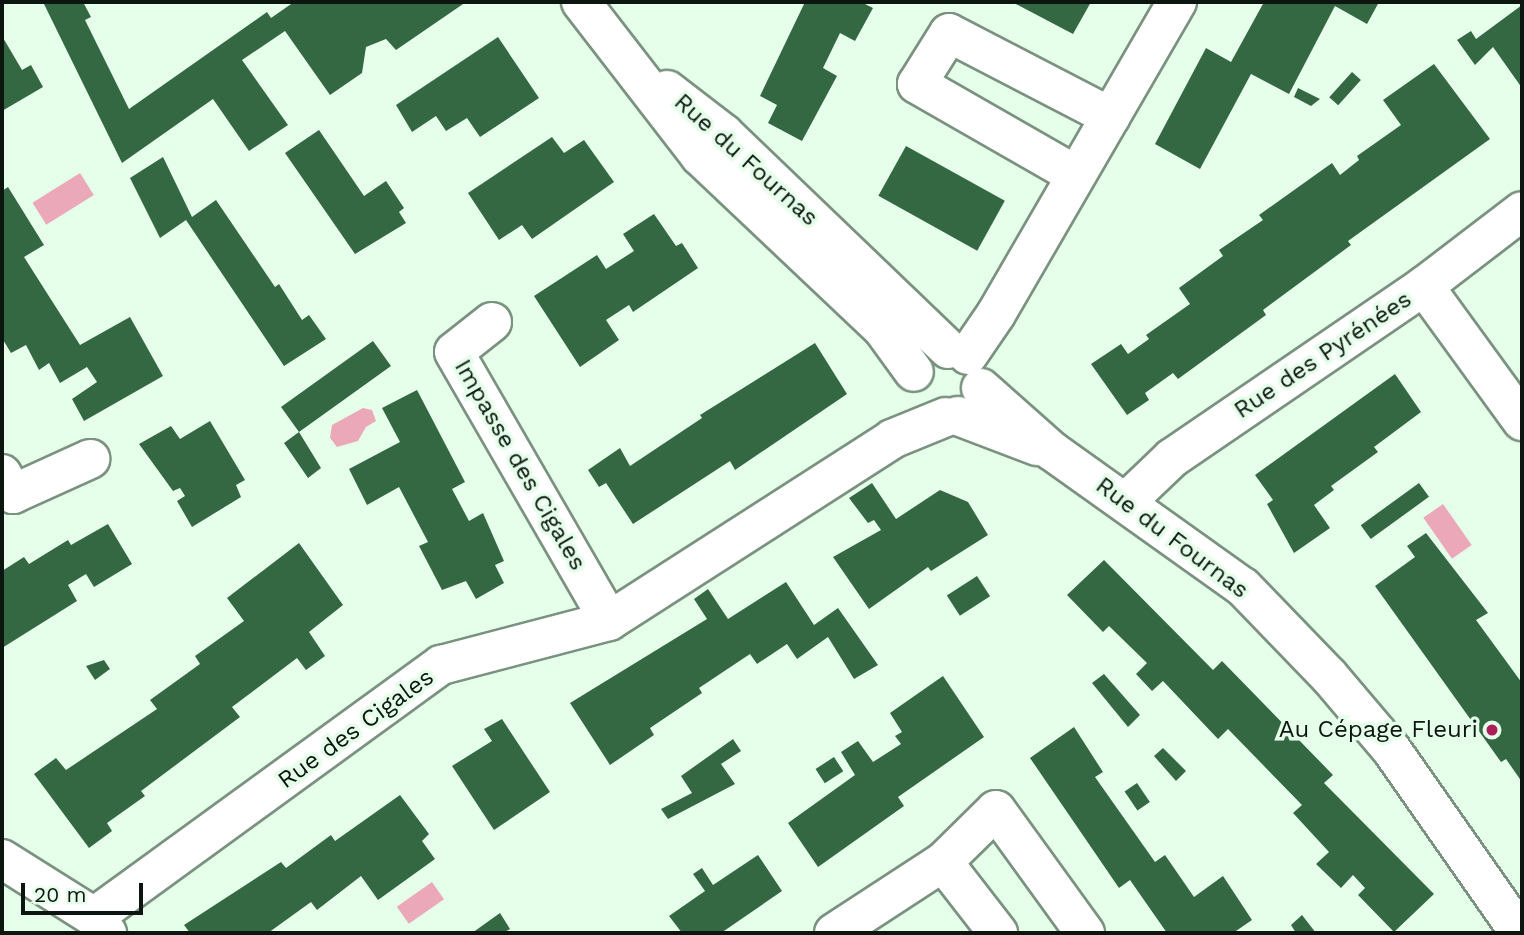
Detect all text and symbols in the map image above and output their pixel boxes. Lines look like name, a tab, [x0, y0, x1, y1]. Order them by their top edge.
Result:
street label: Rue du Fournas	[668, 88, 824, 232]
street label: Rue des Pyrénées	[1229, 285, 1417, 425]
street label: Impasse des Cigales	[448, 354, 592, 576]
street label: Rue du Fournas	[1090, 471, 1254, 605]
street label: Rue des Cigales	[273, 663, 439, 795]
place label: Au Cépage Fleuri	[1279, 716, 1478, 744]
marker: Au Cépage Fleuri	[1484, 722, 1500, 738]
scale bar	[24, 869, 147, 913]
text: 20 m	[34, 882, 86, 907]

